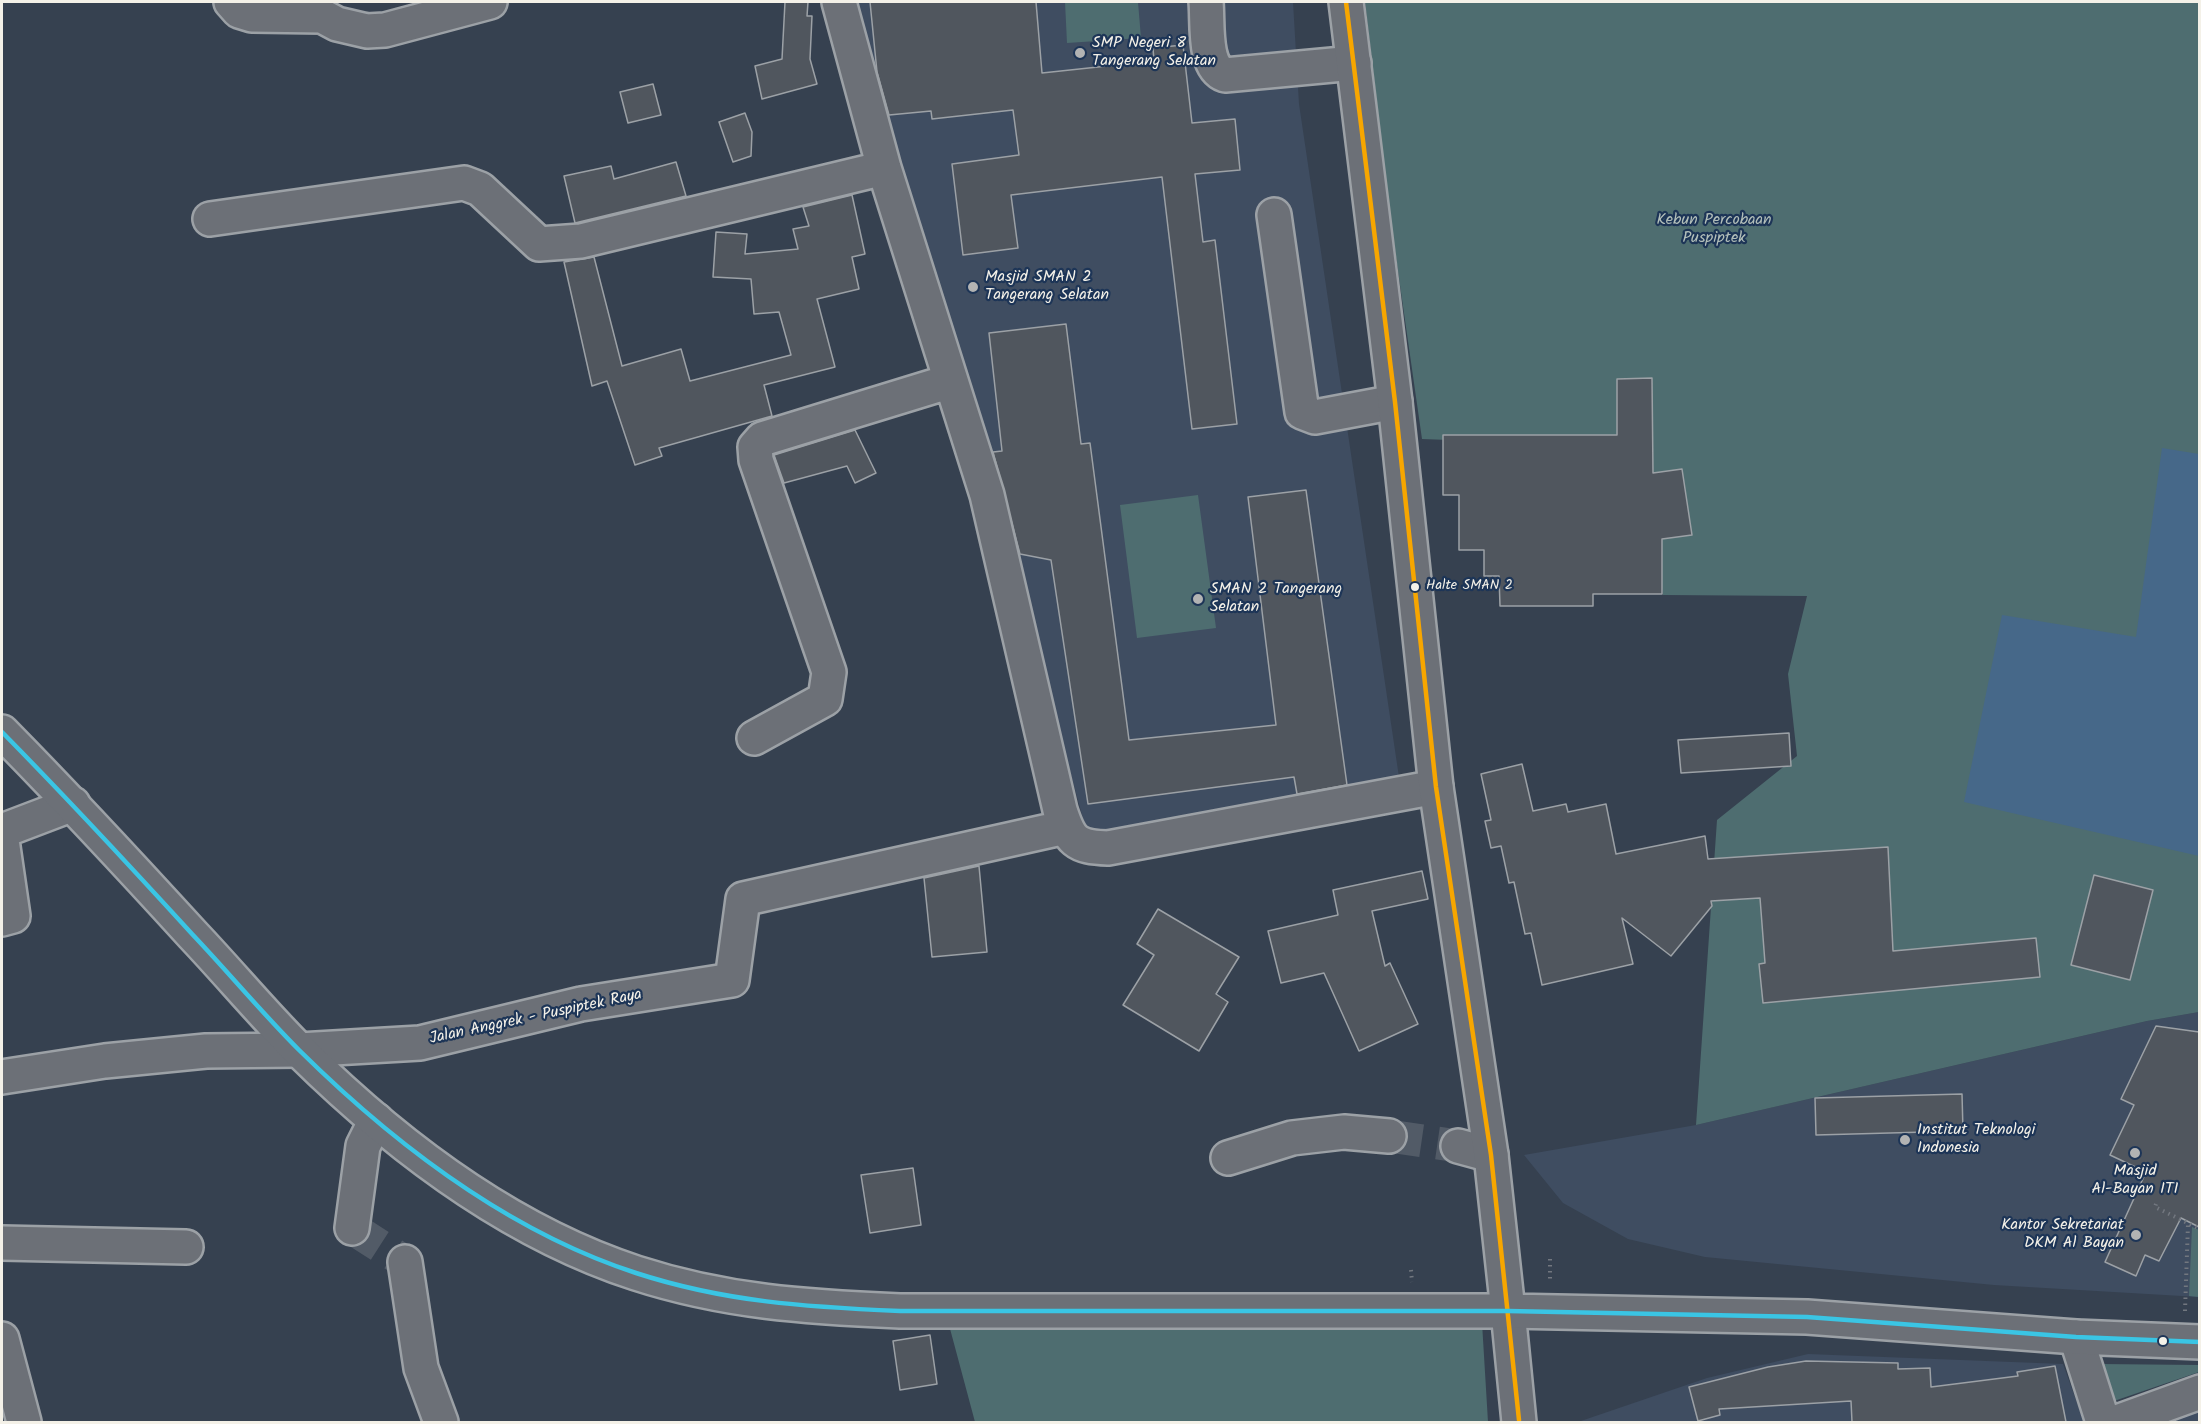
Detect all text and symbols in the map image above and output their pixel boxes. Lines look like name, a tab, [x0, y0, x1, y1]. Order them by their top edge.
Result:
place label: SMP Negeri 8 Tangerang Selatan	[1092, 34, 1216, 72]
marker: SMP Negeri 8 Tangerang Selatan	[1073, 46, 1087, 60]
park label: Kebun Percobaan Puspiptek	[1656, 211, 1772, 249]
place label: Masjid SMAN 2 Tangerang Selatan	[985, 268, 1109, 306]
marker: Masjid SMAN 2 Tangerang Selatan	[966, 280, 980, 294]
place label: Halte SMAN 2	[1426, 579, 1513, 595]
place label: SMAN 2 Tangerang Selatan	[1210, 580, 1342, 618]
marker: Halte SMAN 2	[1409, 581, 1421, 593]
marker: SMAN 2 Tangerang Selatan	[1191, 592, 1205, 606]
street label: Jalan Anggrek - Puspiptek Raya	[428, 986, 644, 1050]
place label: Institut Teknologi Indonesia	[1917, 1121, 2035, 1159]
marker: Institut Teknologi Indonesia	[1898, 1133, 1912, 1147]
marker: Masjid Al-Bayan ITI	[2128, 1146, 2142, 1160]
place label: Masjid Al-Bayan ITI	[2091, 1162, 2179, 1200]
place label: Kantor Sekretariat DKM Al Bayan	[2001, 1216, 2124, 1254]
marker: Kantor Sekretariat DKM Al Bayan	[2129, 1228, 2143, 1242]
unlabelled marker	[2157, 1335, 2169, 1347]

